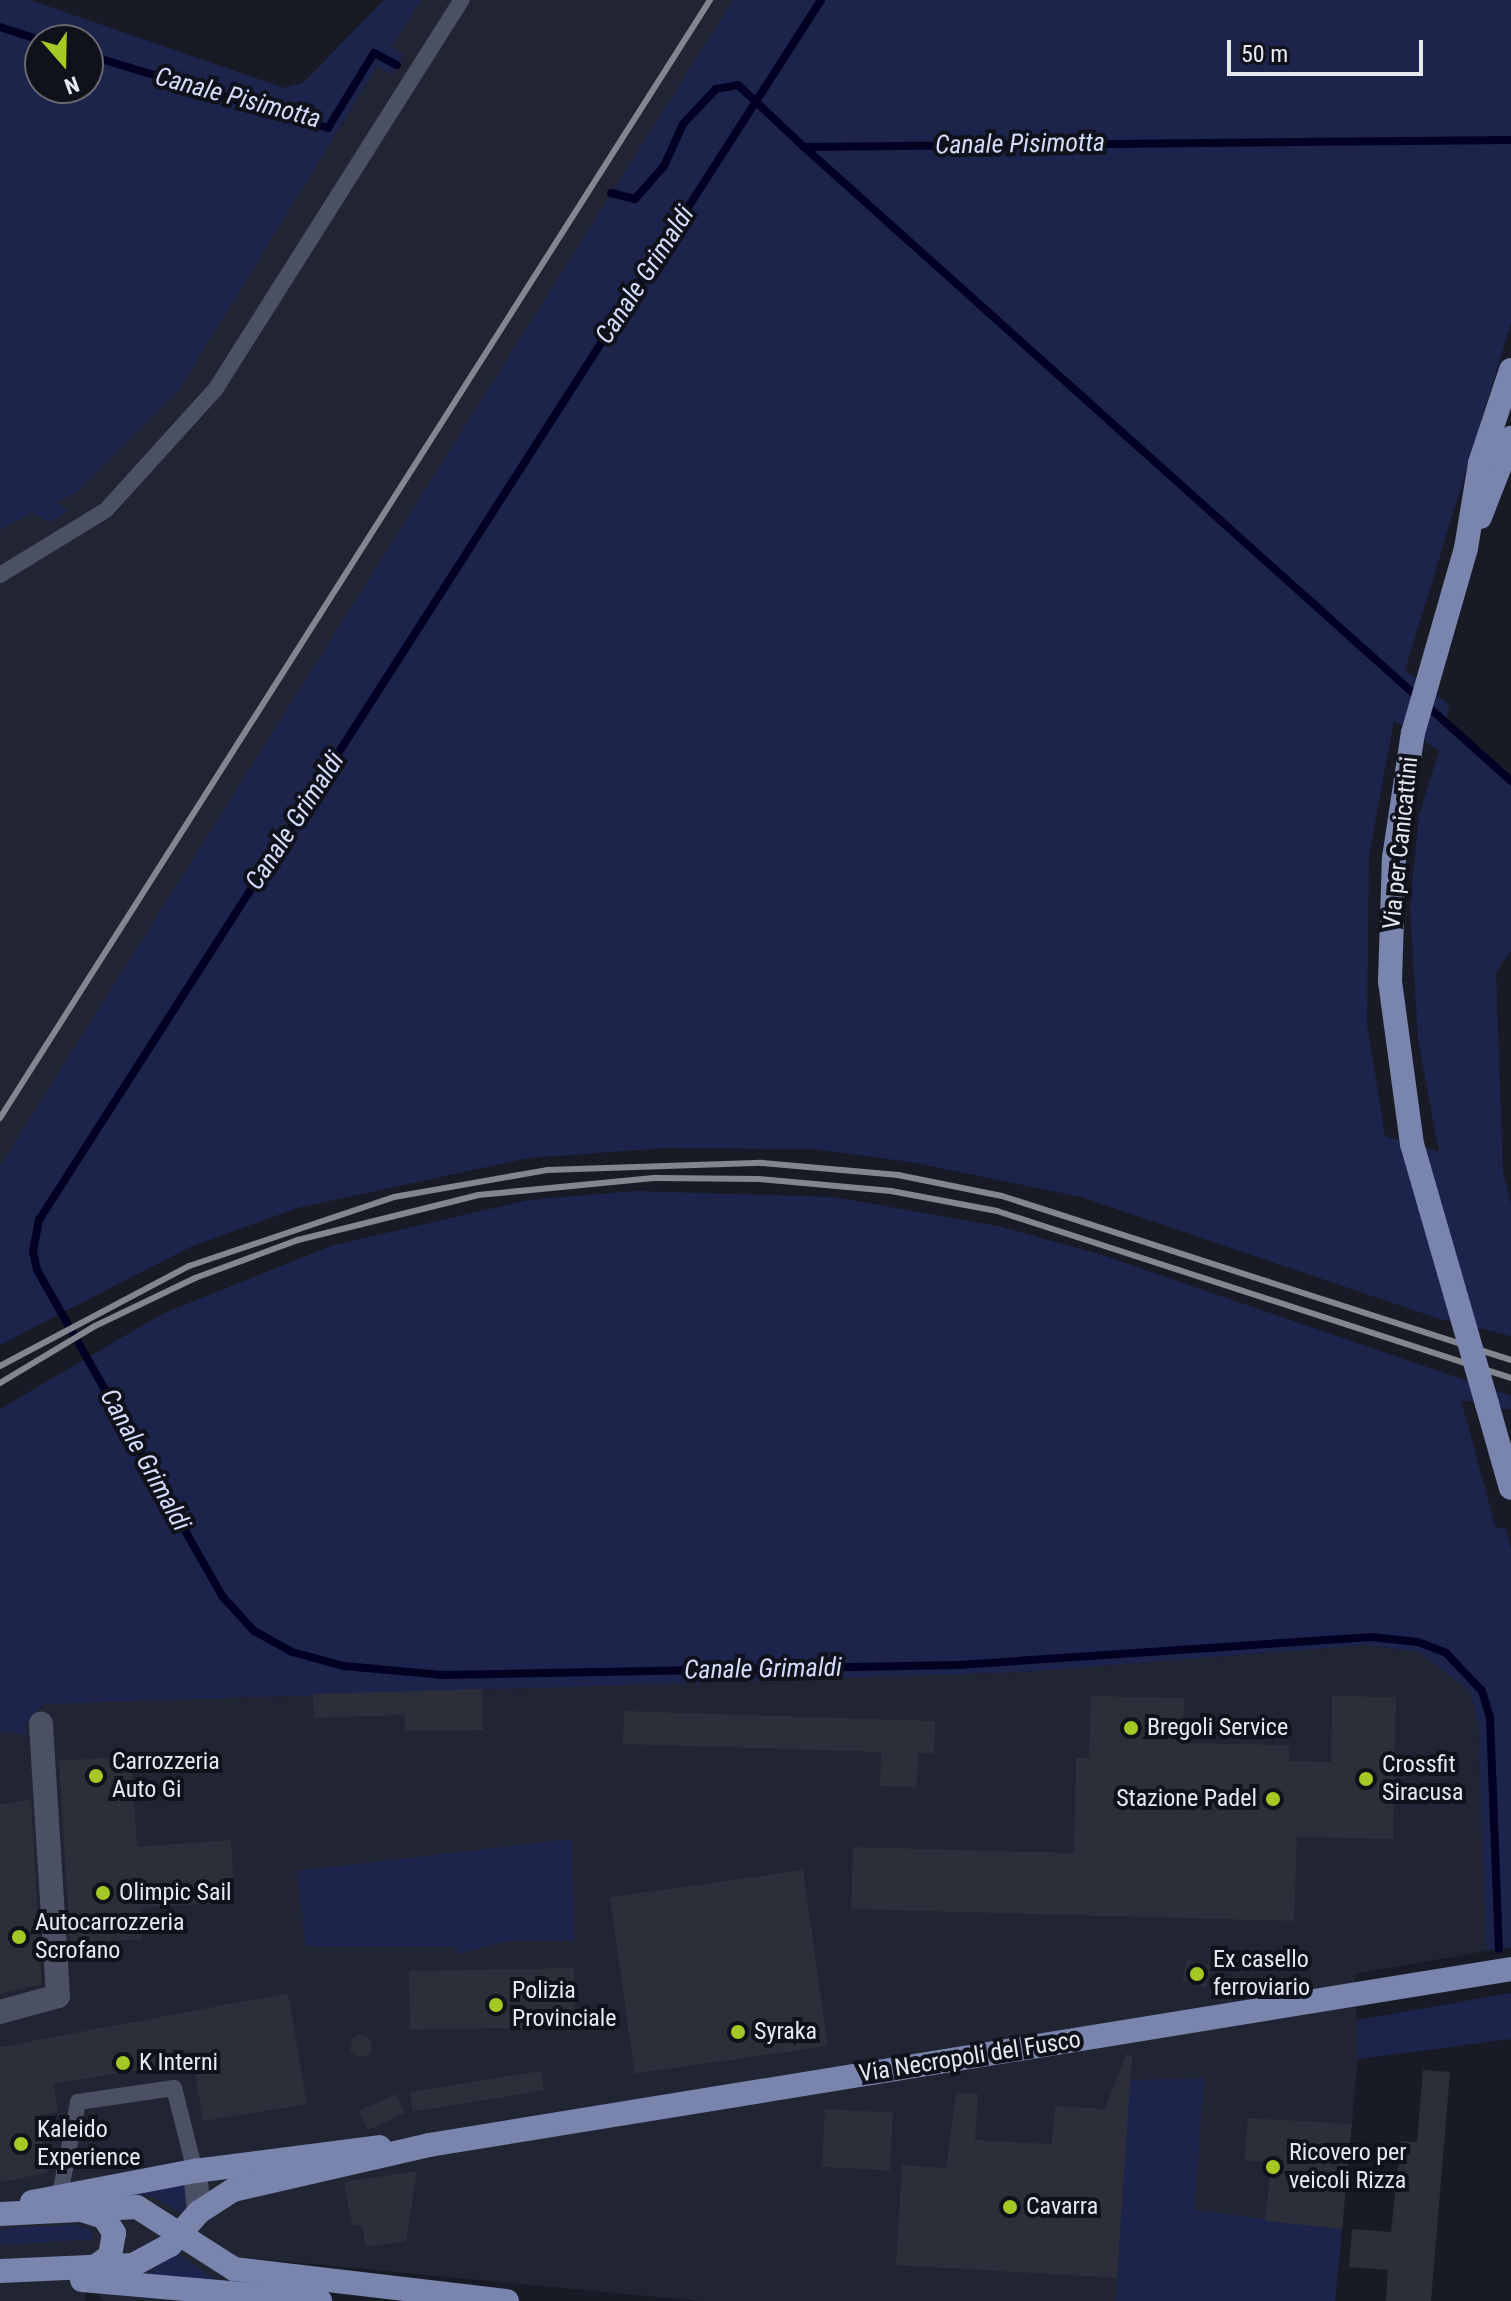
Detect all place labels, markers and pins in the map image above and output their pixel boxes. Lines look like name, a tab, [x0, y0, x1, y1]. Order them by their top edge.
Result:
place label: Bregoli Service	[1147, 1714, 1288, 1742]
marker: Bregoli Service	[1122, 1719, 1140, 1737]
place label: Carrozzeria Auto Gi	[112, 1748, 220, 1804]
place label: Crossfit Siracusa	[1382, 1751, 1463, 1807]
marker: Carrozzeria Auto Gi	[87, 1767, 105, 1785]
marker: Crossfit Siracusa	[1357, 1770, 1375, 1788]
place label: Stazione Padel	[1116, 1785, 1257, 1813]
marker: Stazione Padel	[1264, 1790, 1282, 1808]
place label: Olimpic Sail	[119, 1879, 231, 1907]
marker: Olimpic Sail	[94, 1884, 112, 1902]
place label: Autocarrozzeria Scrofano	[35, 1909, 185, 1965]
marker: Autocarrozzeria Scrofano	[10, 1928, 28, 1946]
place label: Ex casello ferroviario	[1213, 1946, 1310, 2002]
marker: Ex casello ferroviario	[1188, 1965, 1206, 1983]
place label: Polizia Provinciale	[512, 1977, 616, 2033]
marker: Polizia Provinciale	[487, 1996, 505, 2014]
place label: Syraka	[754, 2018, 817, 2046]
marker: Syraka	[729, 2023, 747, 2041]
place label: K Interni	[139, 2049, 218, 2077]
marker: K Interni	[114, 2054, 132, 2072]
place label: Kaleido Experience	[37, 2116, 141, 2172]
marker: Kaleido Experience	[12, 2135, 30, 2153]
place label: Ricovero per veicoli Rizza	[1289, 2139, 1407, 2195]
marker: Ricovero per veicoli Rizza	[1264, 2158, 1282, 2176]
place label: Cavarra	[1026, 2193, 1098, 2221]
marker: Cavarra	[1001, 2198, 1019, 2216]

